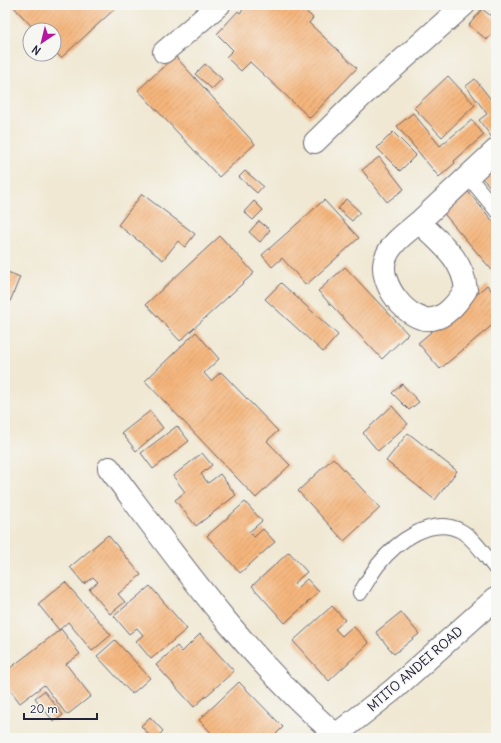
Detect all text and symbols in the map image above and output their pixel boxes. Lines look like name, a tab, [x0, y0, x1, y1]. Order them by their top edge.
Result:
north arrow	[22, 22, 62, 62]
text: N	[29, 42, 43, 58]
street label: MTITO ANDEI ROAD	[364, 623, 466, 715]
scale bar	[24, 695, 97, 721]
text: 20 m	[30, 701, 58, 716]

